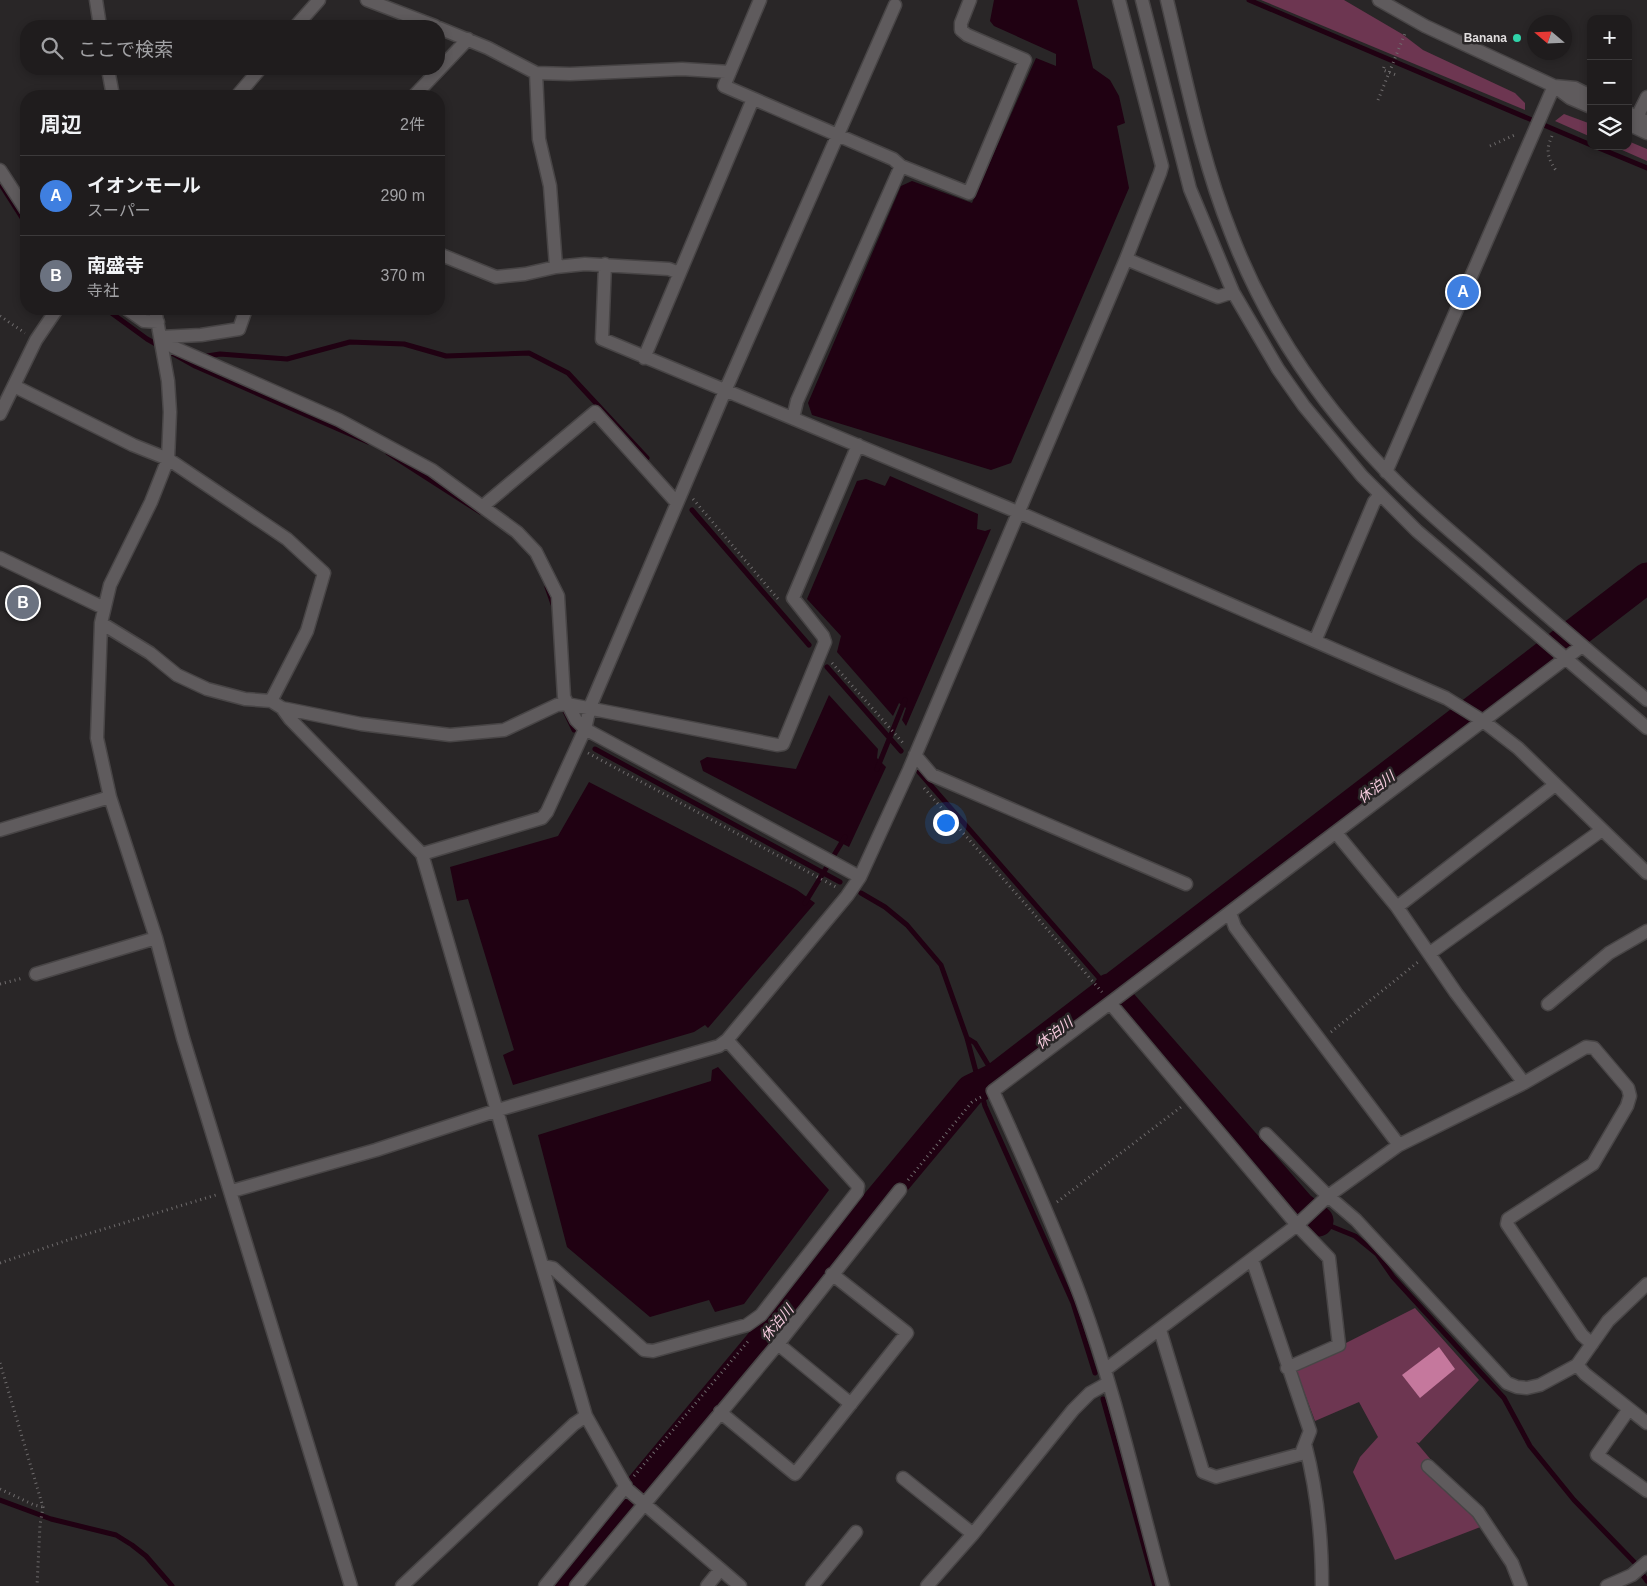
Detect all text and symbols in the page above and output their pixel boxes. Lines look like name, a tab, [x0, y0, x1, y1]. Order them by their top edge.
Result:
north arrow	[1527, 15, 1572, 60]
map controls	[1587, 15, 1632, 150]
button: +	[1587, 15, 1632, 60]
search box	[20, 20, 445, 75]
place label: Banana	[1464, 31, 1507, 45]
marker: Banana	[1511, 32, 1523, 44]
icon: search	[38, 34, 66, 62]
text: ここで検索	[78, 39, 173, 60]
button: −	[1587, 60, 1632, 105]
button: layers	[1587, 105, 1632, 150]
text: 周辺	[40, 113, 82, 136]
text: 2件	[400, 116, 425, 133]
text: イオンモール	[87, 175, 201, 196]
text: A	[50, 187, 62, 204]
text: 290 m	[381, 187, 425, 204]
text: スーパー	[87, 202, 151, 219]
text: 南盛寺	[87, 255, 144, 276]
text: B	[50, 267, 62, 284]
text: 370 m	[381, 267, 425, 284]
pin: A	[1447, 273, 1479, 311]
text: 寺社	[87, 282, 119, 299]
pin: B	[7, 584, 39, 622]
water label: 休泊川	[1354, 767, 1399, 806]
your location	[933, 810, 959, 836]
water label: 休泊川	[1032, 1013, 1077, 1052]
water label: 休泊川	[757, 1300, 798, 1344]

